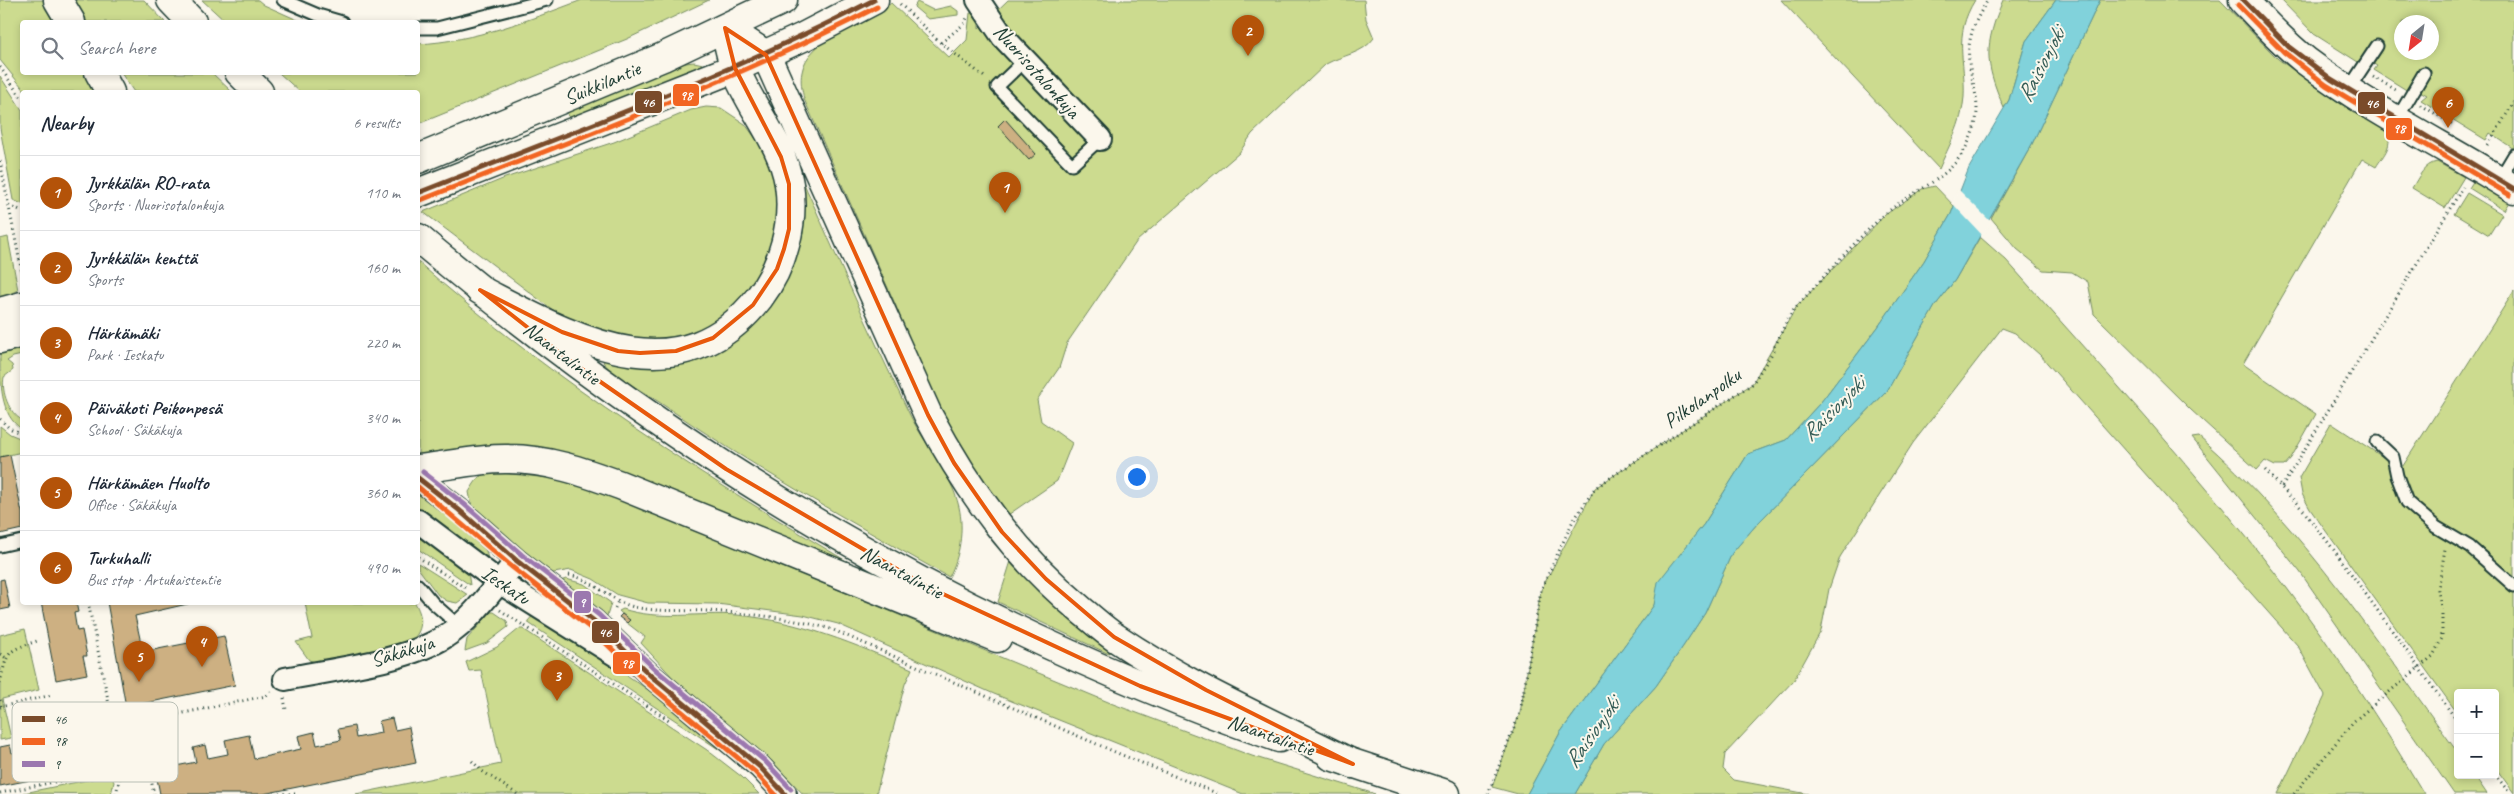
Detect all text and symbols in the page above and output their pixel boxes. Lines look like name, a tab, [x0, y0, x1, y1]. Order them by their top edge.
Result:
pin: 2	[1232, 15, 1264, 56]
north arrow	[2394, 15, 2439, 60]
water label: Raisionjoki	[2011, 18, 2074, 107]
street label: Nuorisotalonkuja	[988, 19, 1087, 125]
search box	[20, 20, 420, 75]
icon: search	[38, 34, 66, 62]
text: Search here	[78, 36, 155, 60]
street label: Suikkilantie	[560, 55, 645, 111]
line badge: 98	[672, 83, 700, 107]
text: 98	[680, 87, 694, 104]
pin: 6	[2432, 87, 2464, 128]
line badge: 46	[634, 90, 663, 114]
line badge: 46	[2357, 91, 2386, 115]
text: 46	[642, 94, 656, 111]
text: 46	[2366, 95, 2380, 112]
text: Nearby	[40, 110, 93, 136]
text: 6 results	[353, 113, 400, 133]
line badge: 98	[2385, 117, 2413, 141]
text: 98	[2393, 120, 2407, 137]
text: Jyrkkälän RO-rata	[87, 171, 209, 195]
pin: 1	[989, 172, 1021, 213]
text: 1	[52, 183, 60, 203]
text: 110 m	[366, 183, 400, 203]
text: Sports · Nuorisotalonkuja	[87, 195, 223, 215]
text: Jyrkkälän kenttä	[87, 246, 197, 270]
text: 2	[52, 258, 60, 278]
text: 160 m	[366, 258, 400, 278]
text: Sports	[87, 270, 123, 290]
street label: Naantalintie	[518, 316, 607, 391]
text: Härkämäki	[87, 321, 159, 345]
text: 3	[52, 333, 60, 353]
text: 220 m	[366, 333, 400, 353]
text: Park · Ieskatu	[87, 345, 163, 365]
street label: Pilkolanpolku	[1658, 361, 1747, 434]
water label: Raisionjoki	[1795, 367, 1875, 447]
text: Päiväkoti Peikonpesä	[87, 396, 222, 420]
text: 4	[52, 408, 60, 428]
text: 340 m	[366, 408, 400, 428]
text: School · Säkäkuja	[87, 420, 181, 440]
your location	[1124, 464, 1150, 490]
text: Härkämäen Huolto	[87, 471, 209, 495]
text: 5	[53, 483, 59, 503]
text: 360 m	[366, 483, 400, 503]
text: Office · Säkäkuja	[87, 495, 176, 515]
street label: Naantalintie	[856, 539, 949, 605]
text: Turkuhalli	[87, 546, 149, 570]
text: 6	[52, 558, 60, 578]
text: 490 m	[366, 558, 400, 578]
street label: Ieskatu	[477, 559, 536, 611]
text: Bus stop · Artukaistentie	[87, 570, 221, 590]
line badge: 9	[573, 590, 592, 614]
text: 9	[579, 594, 587, 611]
line badge: 46	[591, 620, 620, 644]
text: 46	[599, 624, 613, 641]
pin: 4	[186, 626, 218, 667]
street label: Säkäkuja	[367, 629, 438, 673]
pin: 5	[123, 641, 155, 682]
line badge: 98	[612, 651, 641, 675]
text: 98	[621, 655, 635, 672]
pin: 3	[541, 660, 573, 701]
water label: Raisionjoki	[1558, 688, 1629, 773]
map controls	[2454, 689, 2499, 779]
button: +	[2454, 689, 2499, 734]
legend	[12, 702, 178, 782]
street label: Naantalintie	[1224, 708, 1319, 762]
text: 46	[54, 711, 67, 728]
text: 98	[54, 733, 68, 750]
button: −	[2454, 734, 2499, 779]
text: 9	[54, 756, 62, 773]

